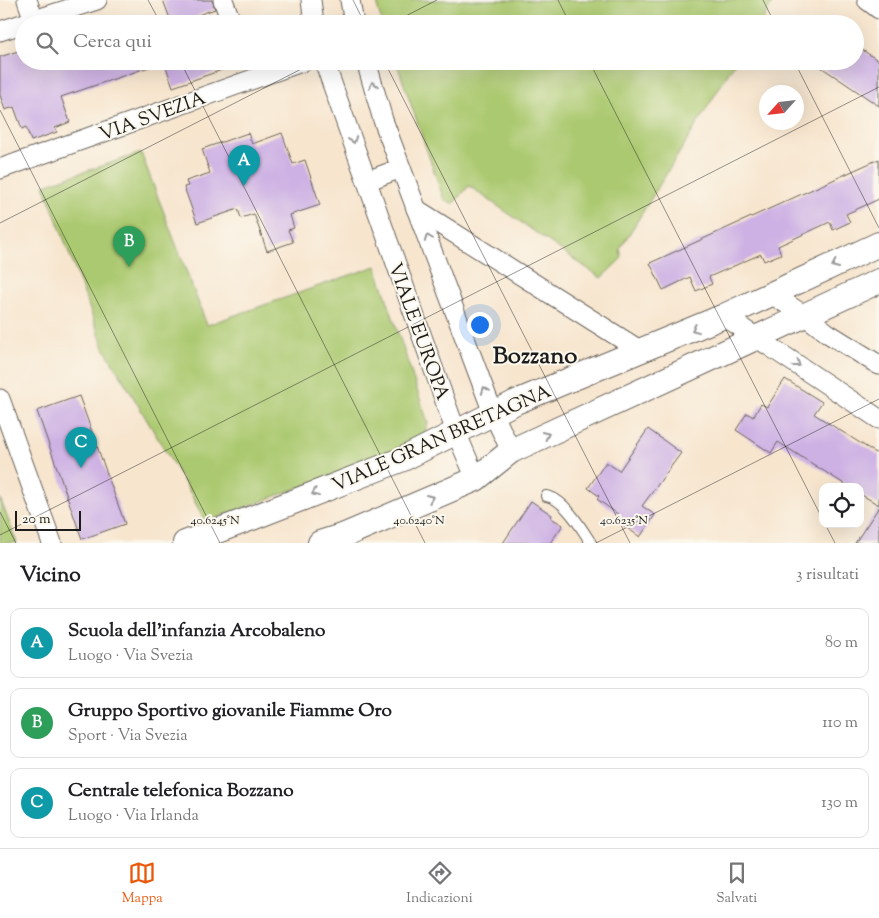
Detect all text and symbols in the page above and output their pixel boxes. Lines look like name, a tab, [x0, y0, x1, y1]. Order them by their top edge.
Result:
search box	[15, 15, 864, 70]
icon: search	[33, 29, 61, 57]
text: Cerca qui	[73, 29, 152, 56]
one-way arrow	[368, 81, 378, 90]
street label: VIA SVEZIA	[96, 85, 210, 149]
north arrow	[759, 85, 804, 130]
one-way arrow	[347, 135, 357, 144]
pin: A	[228, 145, 260, 186]
pin: B	[113, 226, 145, 267]
one-way arrow	[423, 234, 434, 243]
one-way arrow	[831, 258, 840, 269]
street label: VIALE EUROPA	[380, 259, 455, 405]
your location	[467, 312, 493, 338]
one-way arrow	[691, 323, 699, 333]
district label: Bozzano	[493, 340, 577, 374]
one-way arrow	[791, 358, 801, 367]
street label: VIALE GRAN BRETAGNA	[328, 379, 556, 500]
one-way arrow	[481, 386, 491, 395]
pin: C	[65, 427, 97, 468]
one-way arrow	[541, 430, 550, 441]
map controls	[819, 483, 864, 528]
button: locate	[819, 483, 864, 528]
one-way arrow	[311, 487, 320, 498]
one-way arrow	[425, 494, 434, 505]
scale bar	[15, 508, 81, 531]
text: 20 m	[22, 510, 51, 530]
text: 40.6245°N	[190, 512, 240, 530]
text: 40.6240°N	[394, 512, 445, 530]
text: 40.6235°N	[600, 512, 648, 530]
text: Vicino	[20, 561, 81, 591]
text: 3 risultati	[796, 564, 859, 587]
text: Scuola dell'infanzia Arcobaleno	[68, 618, 326, 645]
text: A	[31, 632, 44, 655]
text: 80 m	[825, 632, 858, 655]
text: Luogo · Via Svezia	[68, 645, 193, 668]
text: Gruppo Sportivo giovanile Fiamme Oro	[68, 698, 392, 725]
text: B	[32, 712, 42, 735]
text: 110 m	[822, 712, 858, 735]
text: Sport · Via Svezia	[68, 725, 188, 748]
text: Centrale telefonica Bozzano	[68, 778, 294, 805]
text: C	[31, 792, 43, 815]
text: 130 m	[821, 792, 858, 815]
text: Luogo · Via Irlanda	[68, 805, 199, 828]
tab: Mappa	[122, 859, 163, 909]
tab: Indicazioni	[406, 859, 473, 909]
tab: Salvati	[716, 859, 757, 909]

